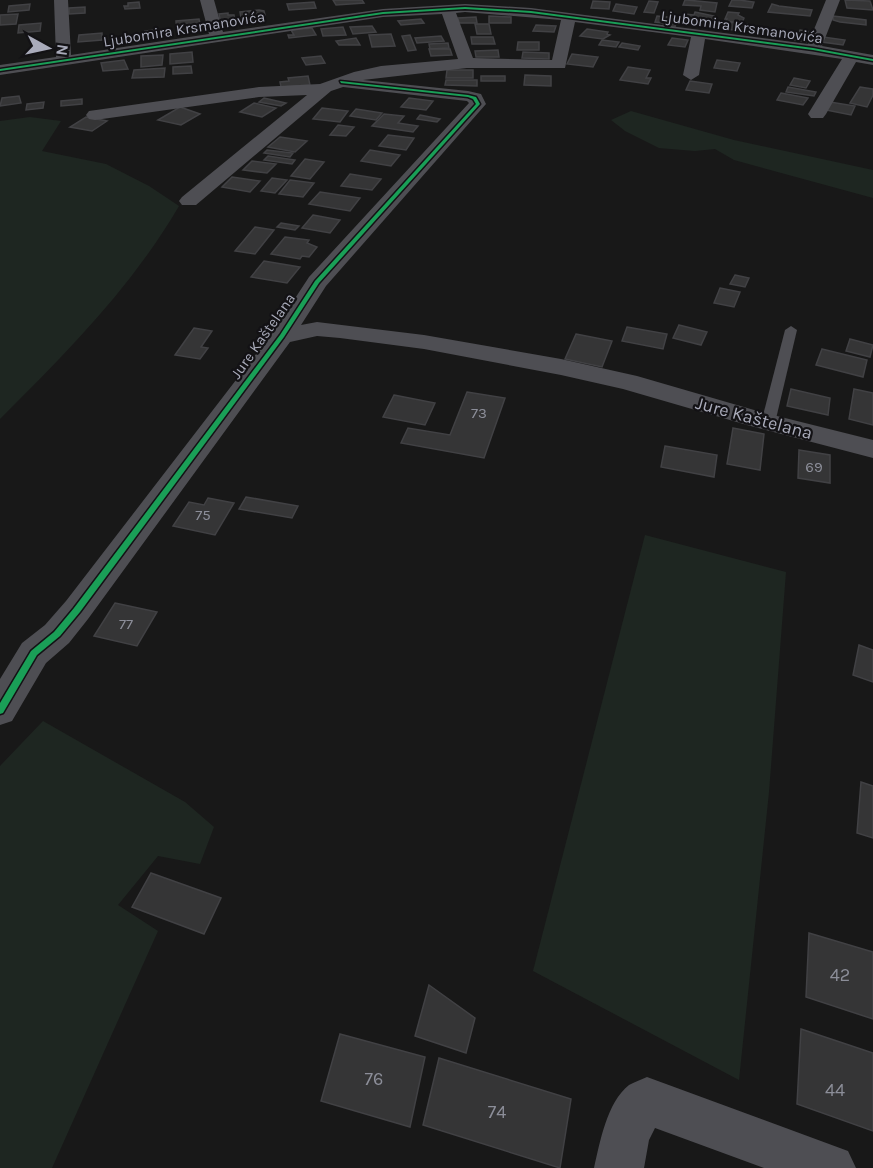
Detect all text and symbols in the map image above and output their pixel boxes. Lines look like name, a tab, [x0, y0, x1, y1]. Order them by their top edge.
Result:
street label: Ljubomira Krsmanovića	[102, 7, 266, 51]
street label: Ljubomira Krsmanovića	[660, 7, 824, 47]
north arrow	[18, 18, 78, 78]
text: N	[52, 43, 73, 57]
street label: Jure Kaštelana	[227, 290, 299, 382]
street label: Jure Kaštelana	[693, 392, 815, 444]
house number: 73	[471, 404, 487, 422]
house number: 69	[805, 458, 823, 476]
house number: 75	[195, 506, 211, 524]
house number: 77	[119, 615, 133, 633]
house number: 42	[830, 964, 850, 986]
house number: 76	[365, 1068, 383, 1090]
house number: 44	[825, 1079, 845, 1101]
house number: 74	[488, 1101, 506, 1123]

